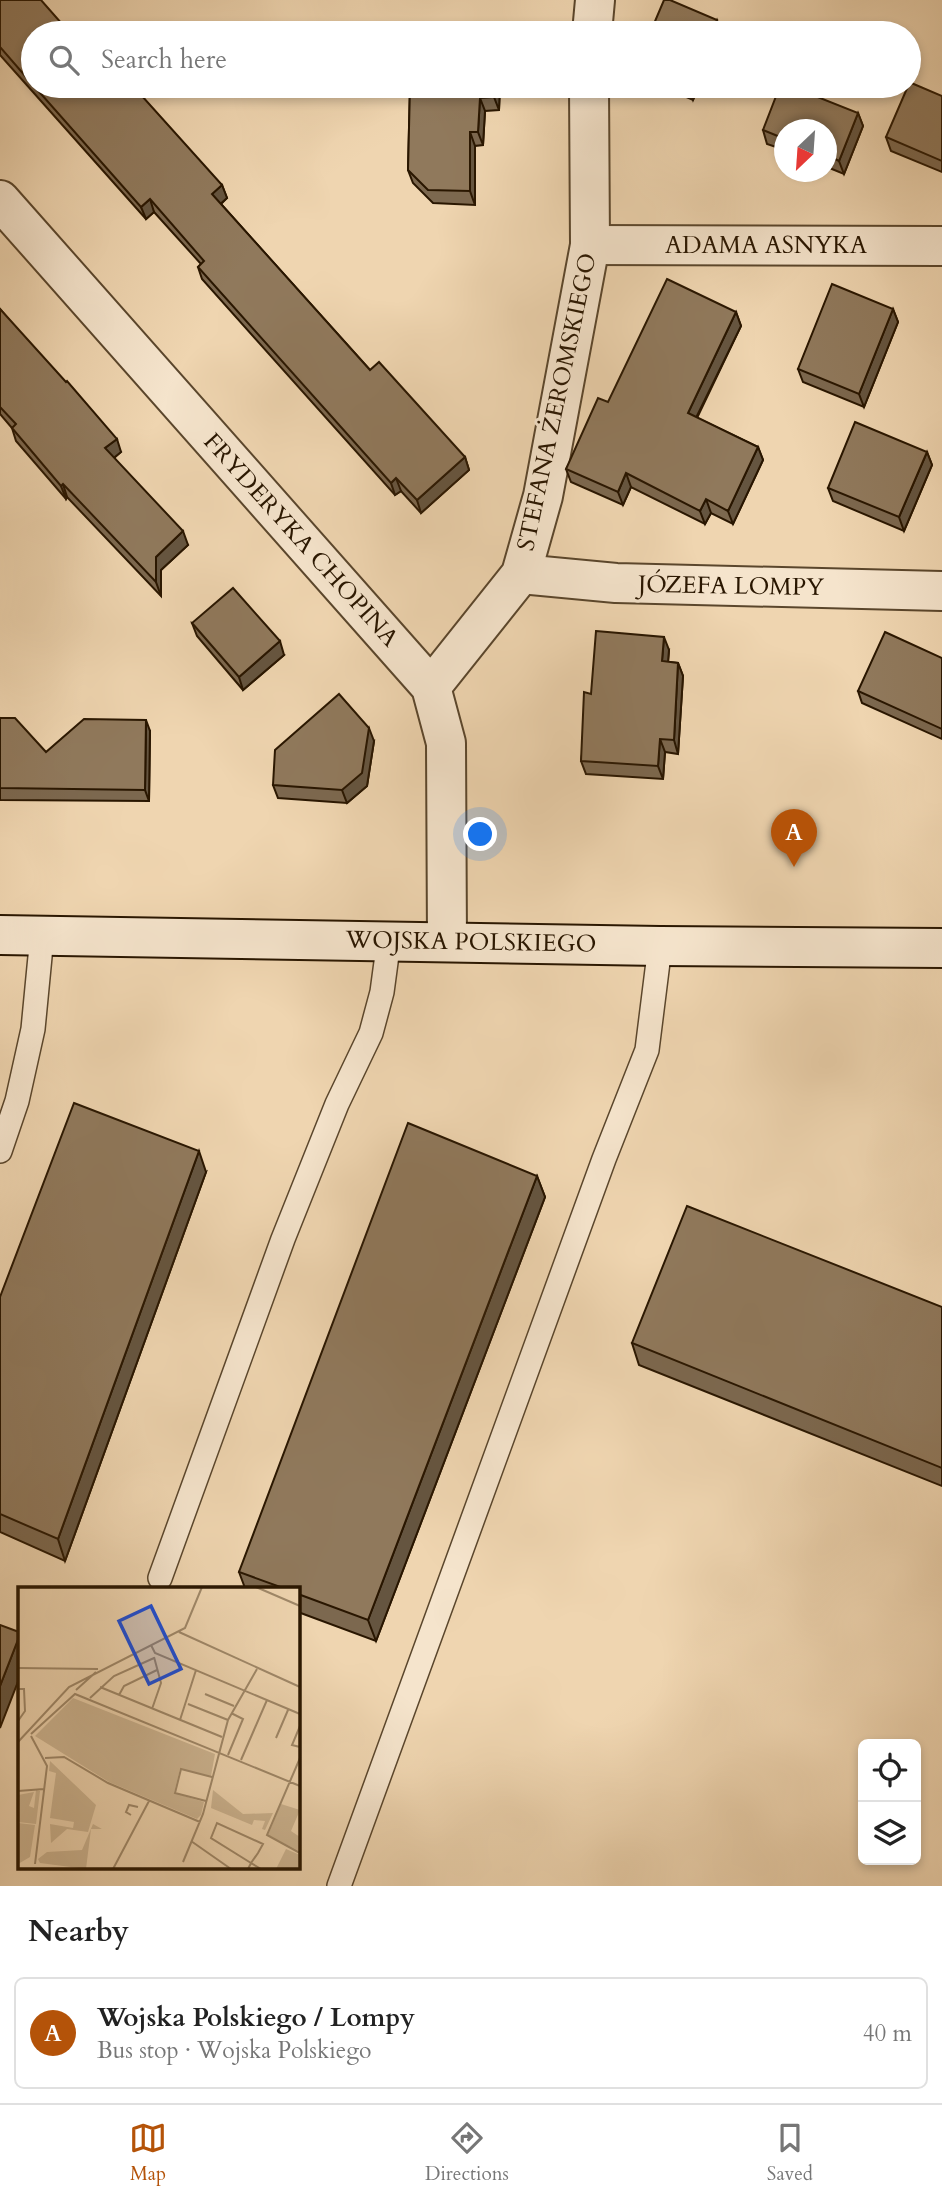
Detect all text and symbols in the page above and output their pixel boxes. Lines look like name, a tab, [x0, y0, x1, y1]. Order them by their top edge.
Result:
search box	[21, 21, 921, 98]
icon: search	[45, 41, 83, 79]
text: Search here	[101, 42, 227, 77]
north arrow	[774, 119, 837, 182]
street label: ADAMA ASNYKA	[665, 229, 868, 262]
street label: STEFANA ŻEROMSKIEGO	[509, 250, 605, 554]
street label: FRYDERYKA CHOPINA	[196, 426, 407, 655]
street label: JÓZEFA LOMPY	[635, 568, 824, 604]
pin: A	[771, 809, 817, 867]
your location	[463, 817, 497, 851]
street label: WOJSKA POLSKIEGO	[344, 923, 597, 961]
inset map	[18, 1587, 299, 1868]
map controls	[858, 1739, 921, 1865]
button: locate	[858, 1739, 921, 1802]
button: layers	[858, 1802, 921, 1865]
text: Nearby	[28, 1911, 129, 1952]
text: Wojska Polskiego / Lompy	[97, 2000, 415, 2035]
text: A	[44, 2018, 62, 2049]
text: 40 m	[863, 2018, 912, 2049]
text: Bus stop · Wojska Polskiego	[97, 2035, 372, 2066]
tab: Map	[129, 2119, 167, 2187]
tab: Directions	[425, 2119, 509, 2187]
tab: Saved	[767, 2119, 813, 2187]

